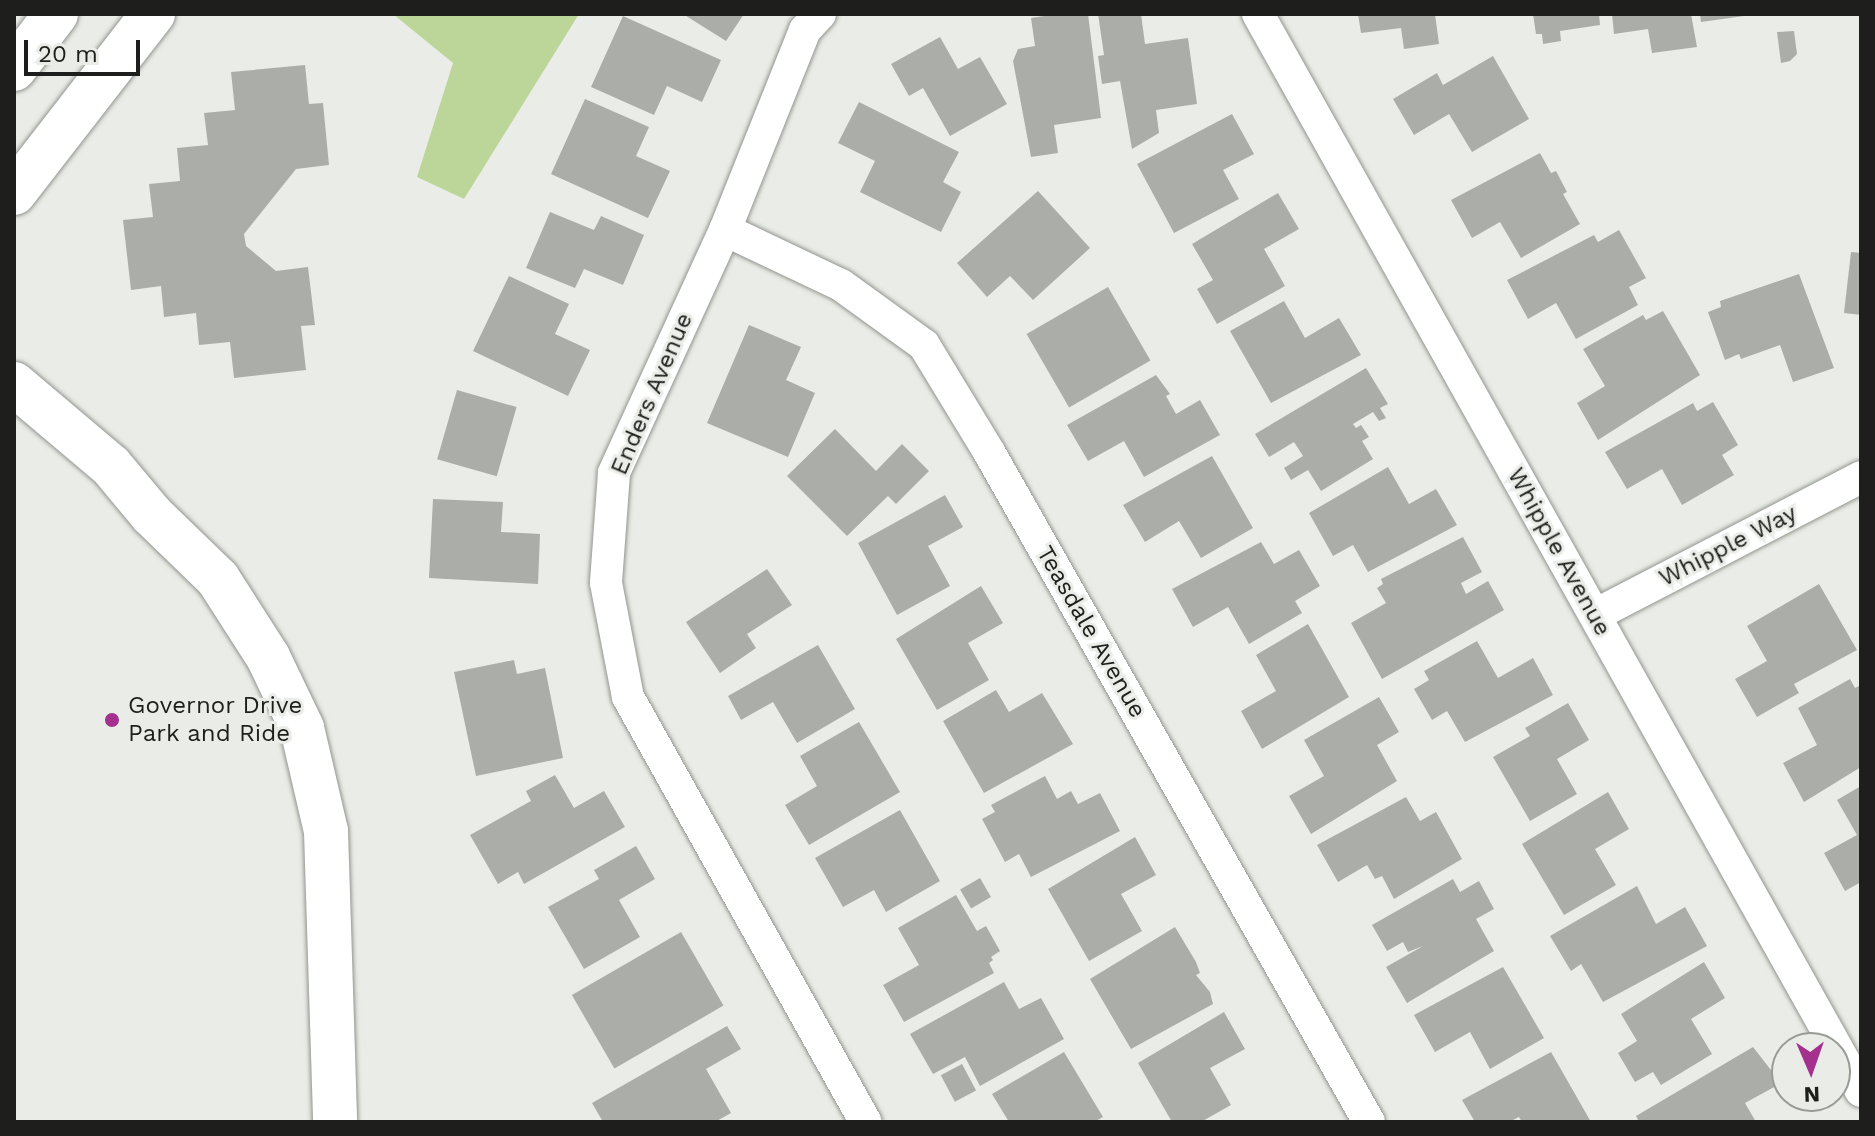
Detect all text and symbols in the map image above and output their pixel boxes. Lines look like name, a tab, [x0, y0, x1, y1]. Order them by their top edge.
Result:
scale bar	[28, 24, 144, 74]
text: 20 m	[38, 40, 98, 68]
street label: Enders Avenue	[605, 308, 699, 480]
street label: Whipple Avenue	[1501, 463, 1617, 641]
street label: Whipple Way	[1654, 499, 1802, 593]
street label: Teasdale Avenue	[1030, 540, 1152, 724]
place label: Governor Drive Park and Ride	[128, 692, 303, 748]
marker: Governor Drive Park and Ride	[103, 711, 121, 729]
north arrow	[1771, 1032, 1851, 1112]
text: N	[1803, 1082, 1820, 1107]

